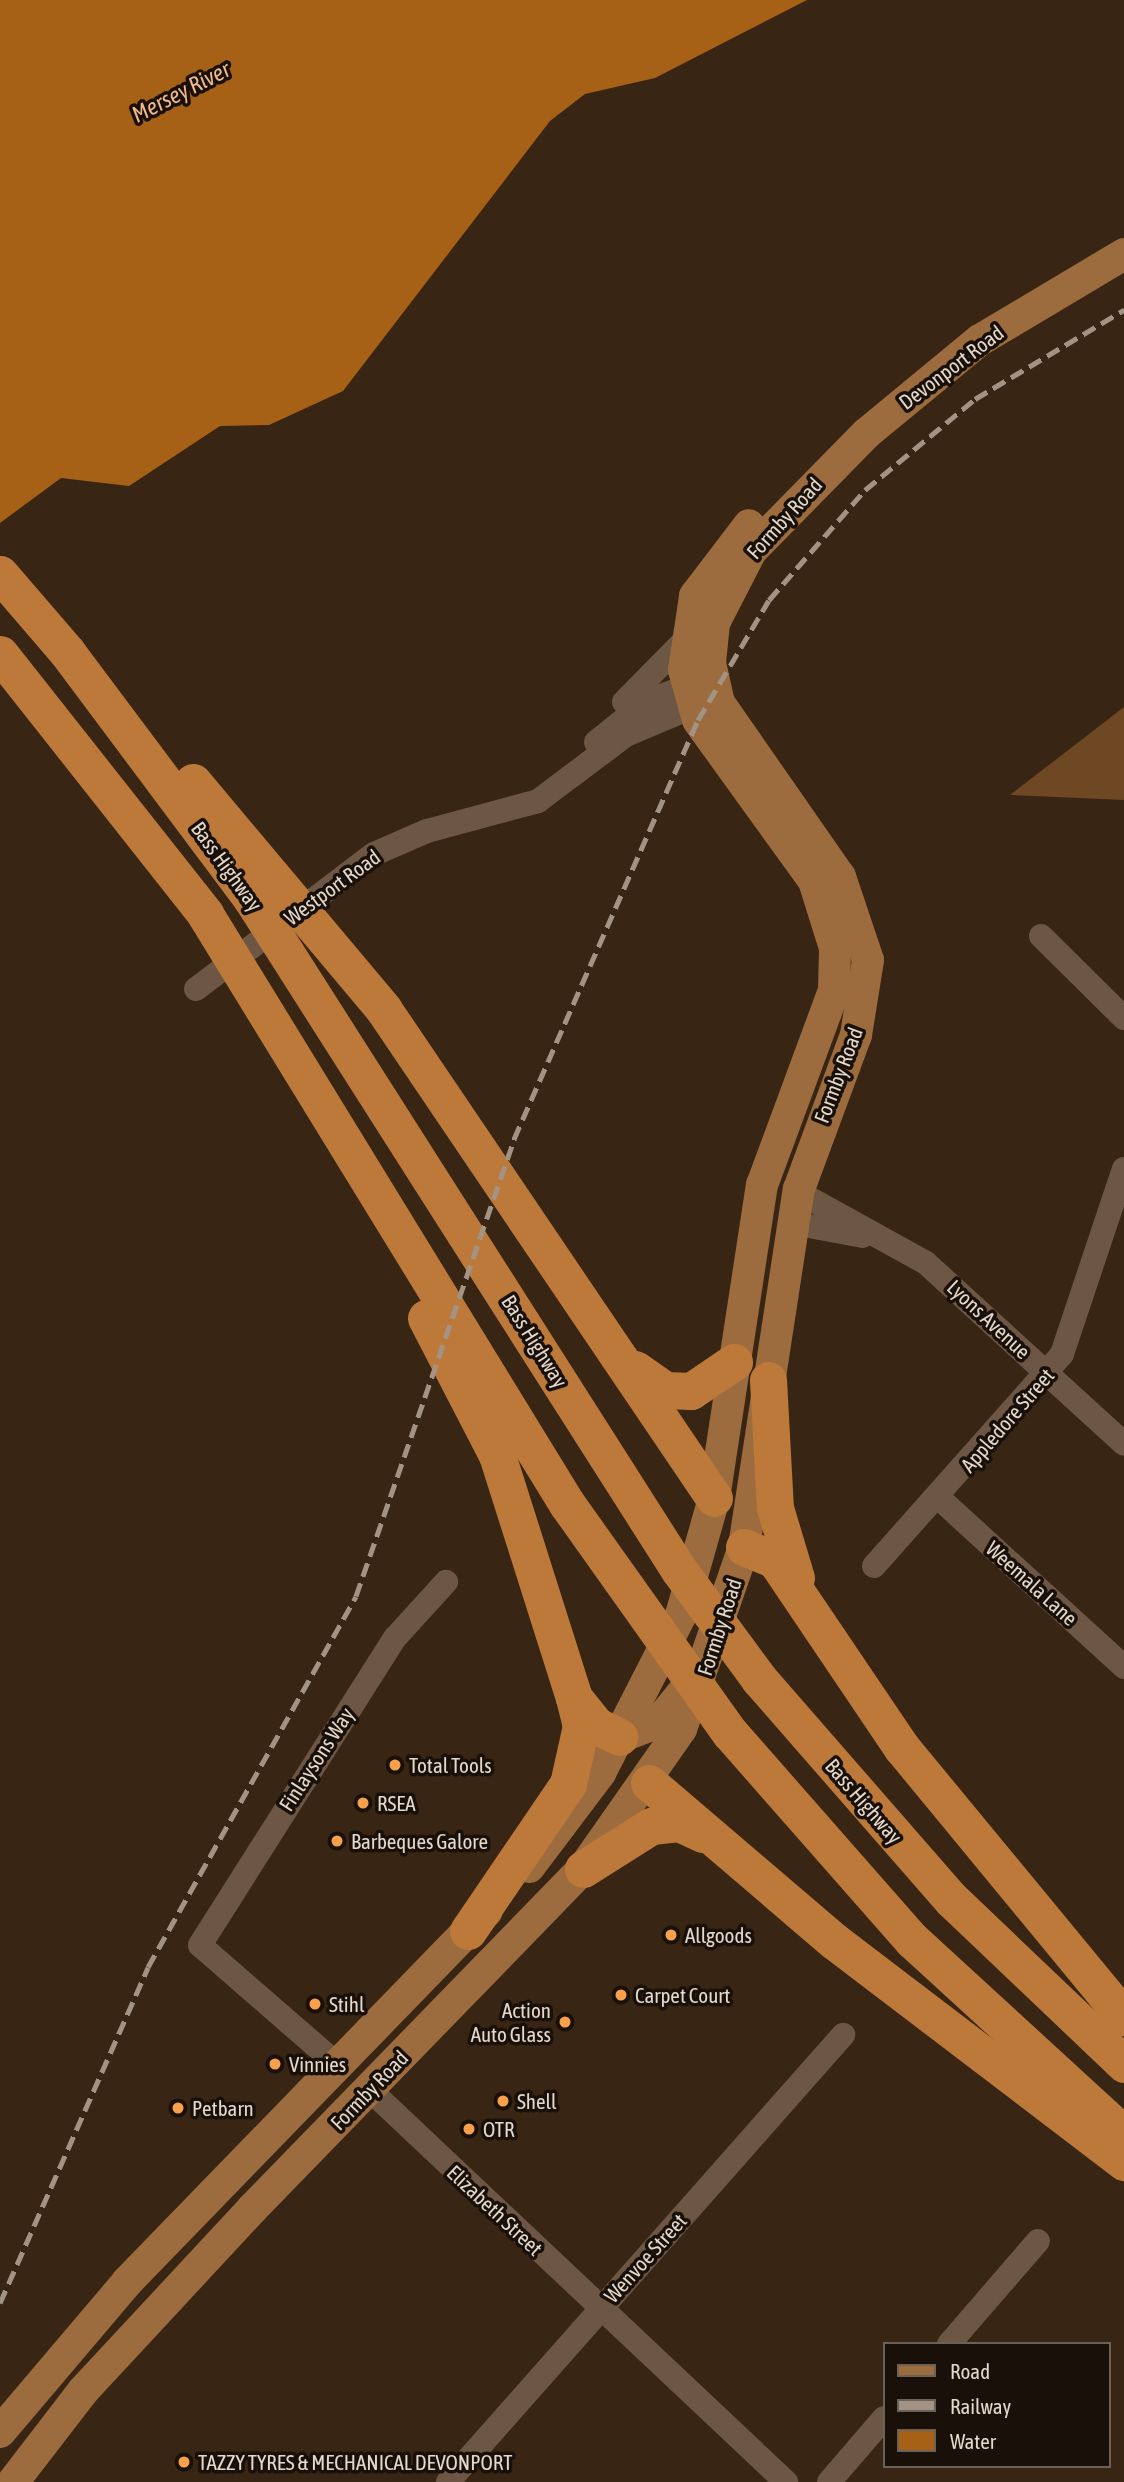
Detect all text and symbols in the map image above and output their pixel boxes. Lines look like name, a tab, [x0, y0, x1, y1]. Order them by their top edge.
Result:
water label: Mersey River	[127, 55, 235, 129]
street label: Devonport Road	[894, 320, 1008, 414]
street label: Formby Road	[741, 472, 827, 564]
street label: Bass Highway	[186, 816, 268, 916]
street label: Westport Road	[279, 844, 385, 930]
street label: Formby Road	[808, 1024, 868, 1126]
street label: Lyons Avenue	[942, 1274, 1036, 1364]
street label: Bass Highway	[497, 1290, 573, 1392]
street label: Appledore Street	[955, 1363, 1059, 1477]
street label: Weemala Lane	[981, 1535, 1083, 1631]
street label: Formby Road	[691, 1575, 747, 1679]
street label: Finlaysons Way	[273, 1703, 359, 1815]
place label: Total Tools	[409, 1752, 492, 1778]
street label: Bass Highway	[820, 1753, 908, 1849]
marker: Total Tools	[387, 1757, 403, 1773]
place label: RSEA	[377, 1790, 416, 1816]
marker: RSEA	[355, 1795, 371, 1811]
place label: Barbeques Galore	[351, 1828, 488, 1854]
marker: Barbeques Galore	[329, 1833, 345, 1849]
place label: Allgoods	[685, 1922, 752, 1948]
marker: Allgoods	[663, 1927, 679, 1943]
place label: Carpet Court	[635, 1982, 730, 2008]
marker: Carpet Court	[613, 1987, 629, 2003]
place label: Stihl	[329, 1991, 364, 2017]
marker: Stihl	[307, 1996, 323, 2012]
place label: Action Auto Glass	[471, 1997, 551, 2047]
marker: Action Auto Glass	[557, 2014, 573, 2030]
street label: Formby Road	[325, 2045, 413, 2135]
place label: Vinnies	[289, 2051, 346, 2077]
marker: Vinnies	[267, 2056, 283, 2072]
place label: Shell	[517, 2088, 557, 2114]
marker: Shell	[495, 2093, 511, 2109]
place label: Petbarn	[192, 2095, 254, 2121]
marker: Petbarn	[170, 2100, 186, 2116]
place label: OTR	[483, 2116, 515, 2142]
marker: OTR	[461, 2121, 477, 2137]
street label: Elizabeth Street	[442, 2159, 548, 2261]
street label: Wenvoe Street	[598, 2208, 692, 2308]
legend	[883, 2342, 1110, 2468]
text: Road	[950, 2359, 990, 2383]
text: Railway	[950, 2394, 1011, 2418]
text: Water	[950, 2429, 996, 2453]
place label: TAZZY TYRES & MECHANICAL DEVONPORT	[198, 2449, 512, 2475]
marker: TAZZY TYRES & MECHANICAL DEVONPORT	[176, 2454, 192, 2470]

